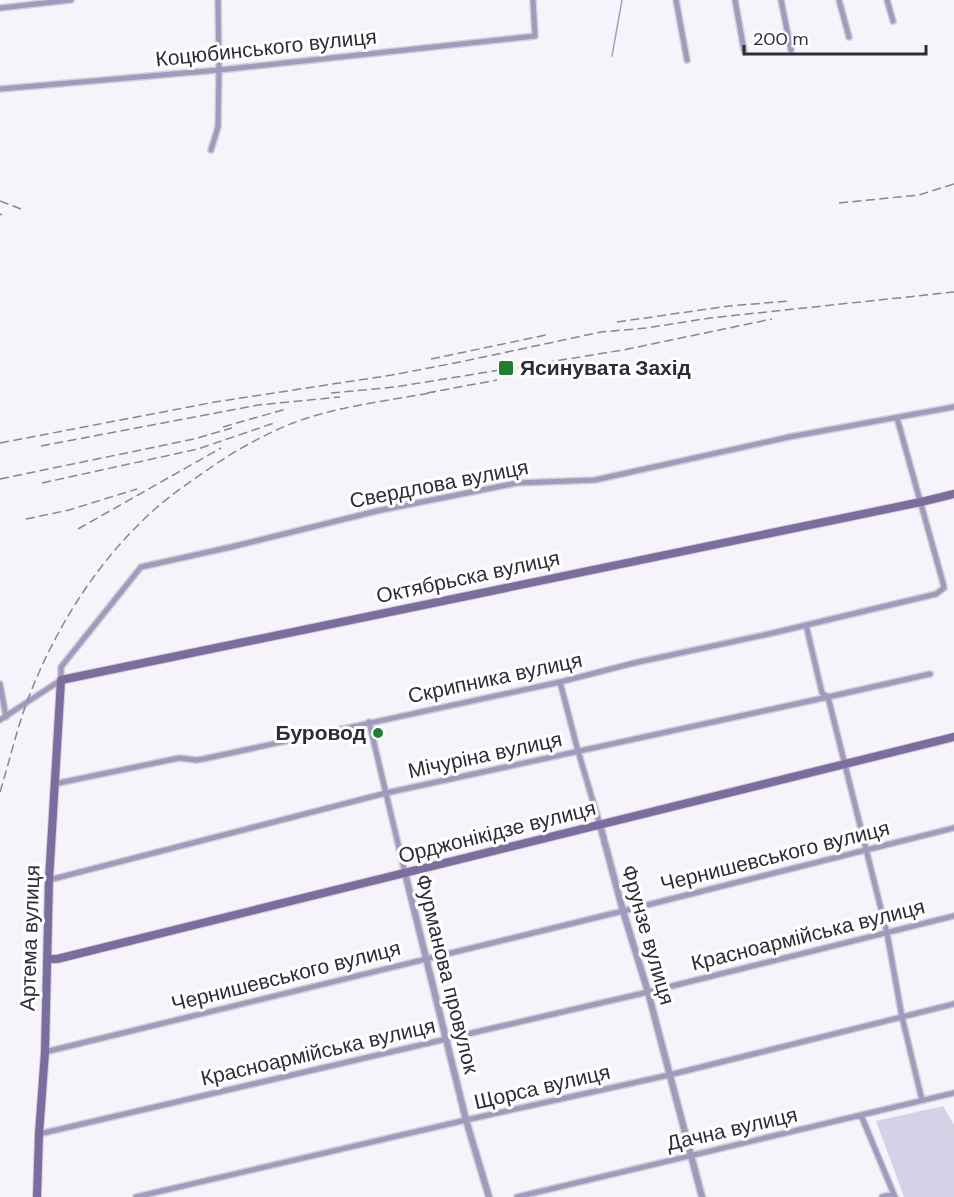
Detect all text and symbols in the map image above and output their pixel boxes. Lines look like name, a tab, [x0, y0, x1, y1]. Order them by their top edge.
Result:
scale bar	[744, 18, 926, 56]
street label: Коцюбинського вулиця	[154, 22, 378, 74]
text: 200 m	[753, 27, 809, 51]
place label: Ясинувата Захід	[520, 354, 691, 382]
marker: Ясинувата Захід	[497, 359, 515, 377]
street label: Свердлова вулиця	[347, 453, 531, 515]
street label: Октябрьска вулиця	[374, 544, 562, 610]
street label: Скрипника вулиця	[405, 646, 585, 710]
place label: Буровод	[276, 719, 366, 747]
street label: Мічуріна вулиця	[405, 725, 565, 785]
marker: Буровод	[371, 726, 385, 740]
street label: Орджонікідзе вулиця	[395, 794, 599, 870]
street label: Чернишевського вулиця	[657, 814, 893, 898]
street label: Фрунзе вулиця	[615, 862, 681, 1008]
street label: Артема вулиця	[13, 865, 47, 1011]
street label: Фурманова провулок	[409, 871, 485, 1077]
street label: Красноармійська вулиця	[688, 892, 928, 978]
street label: Чернишевського вулиця	[168, 934, 404, 1018]
street label: Красноармійська вулиця	[198, 1011, 438, 1093]
street label: Щорса вулиця	[471, 1058, 613, 1116]
street label: Дачна вулиця	[664, 1100, 800, 1158]

